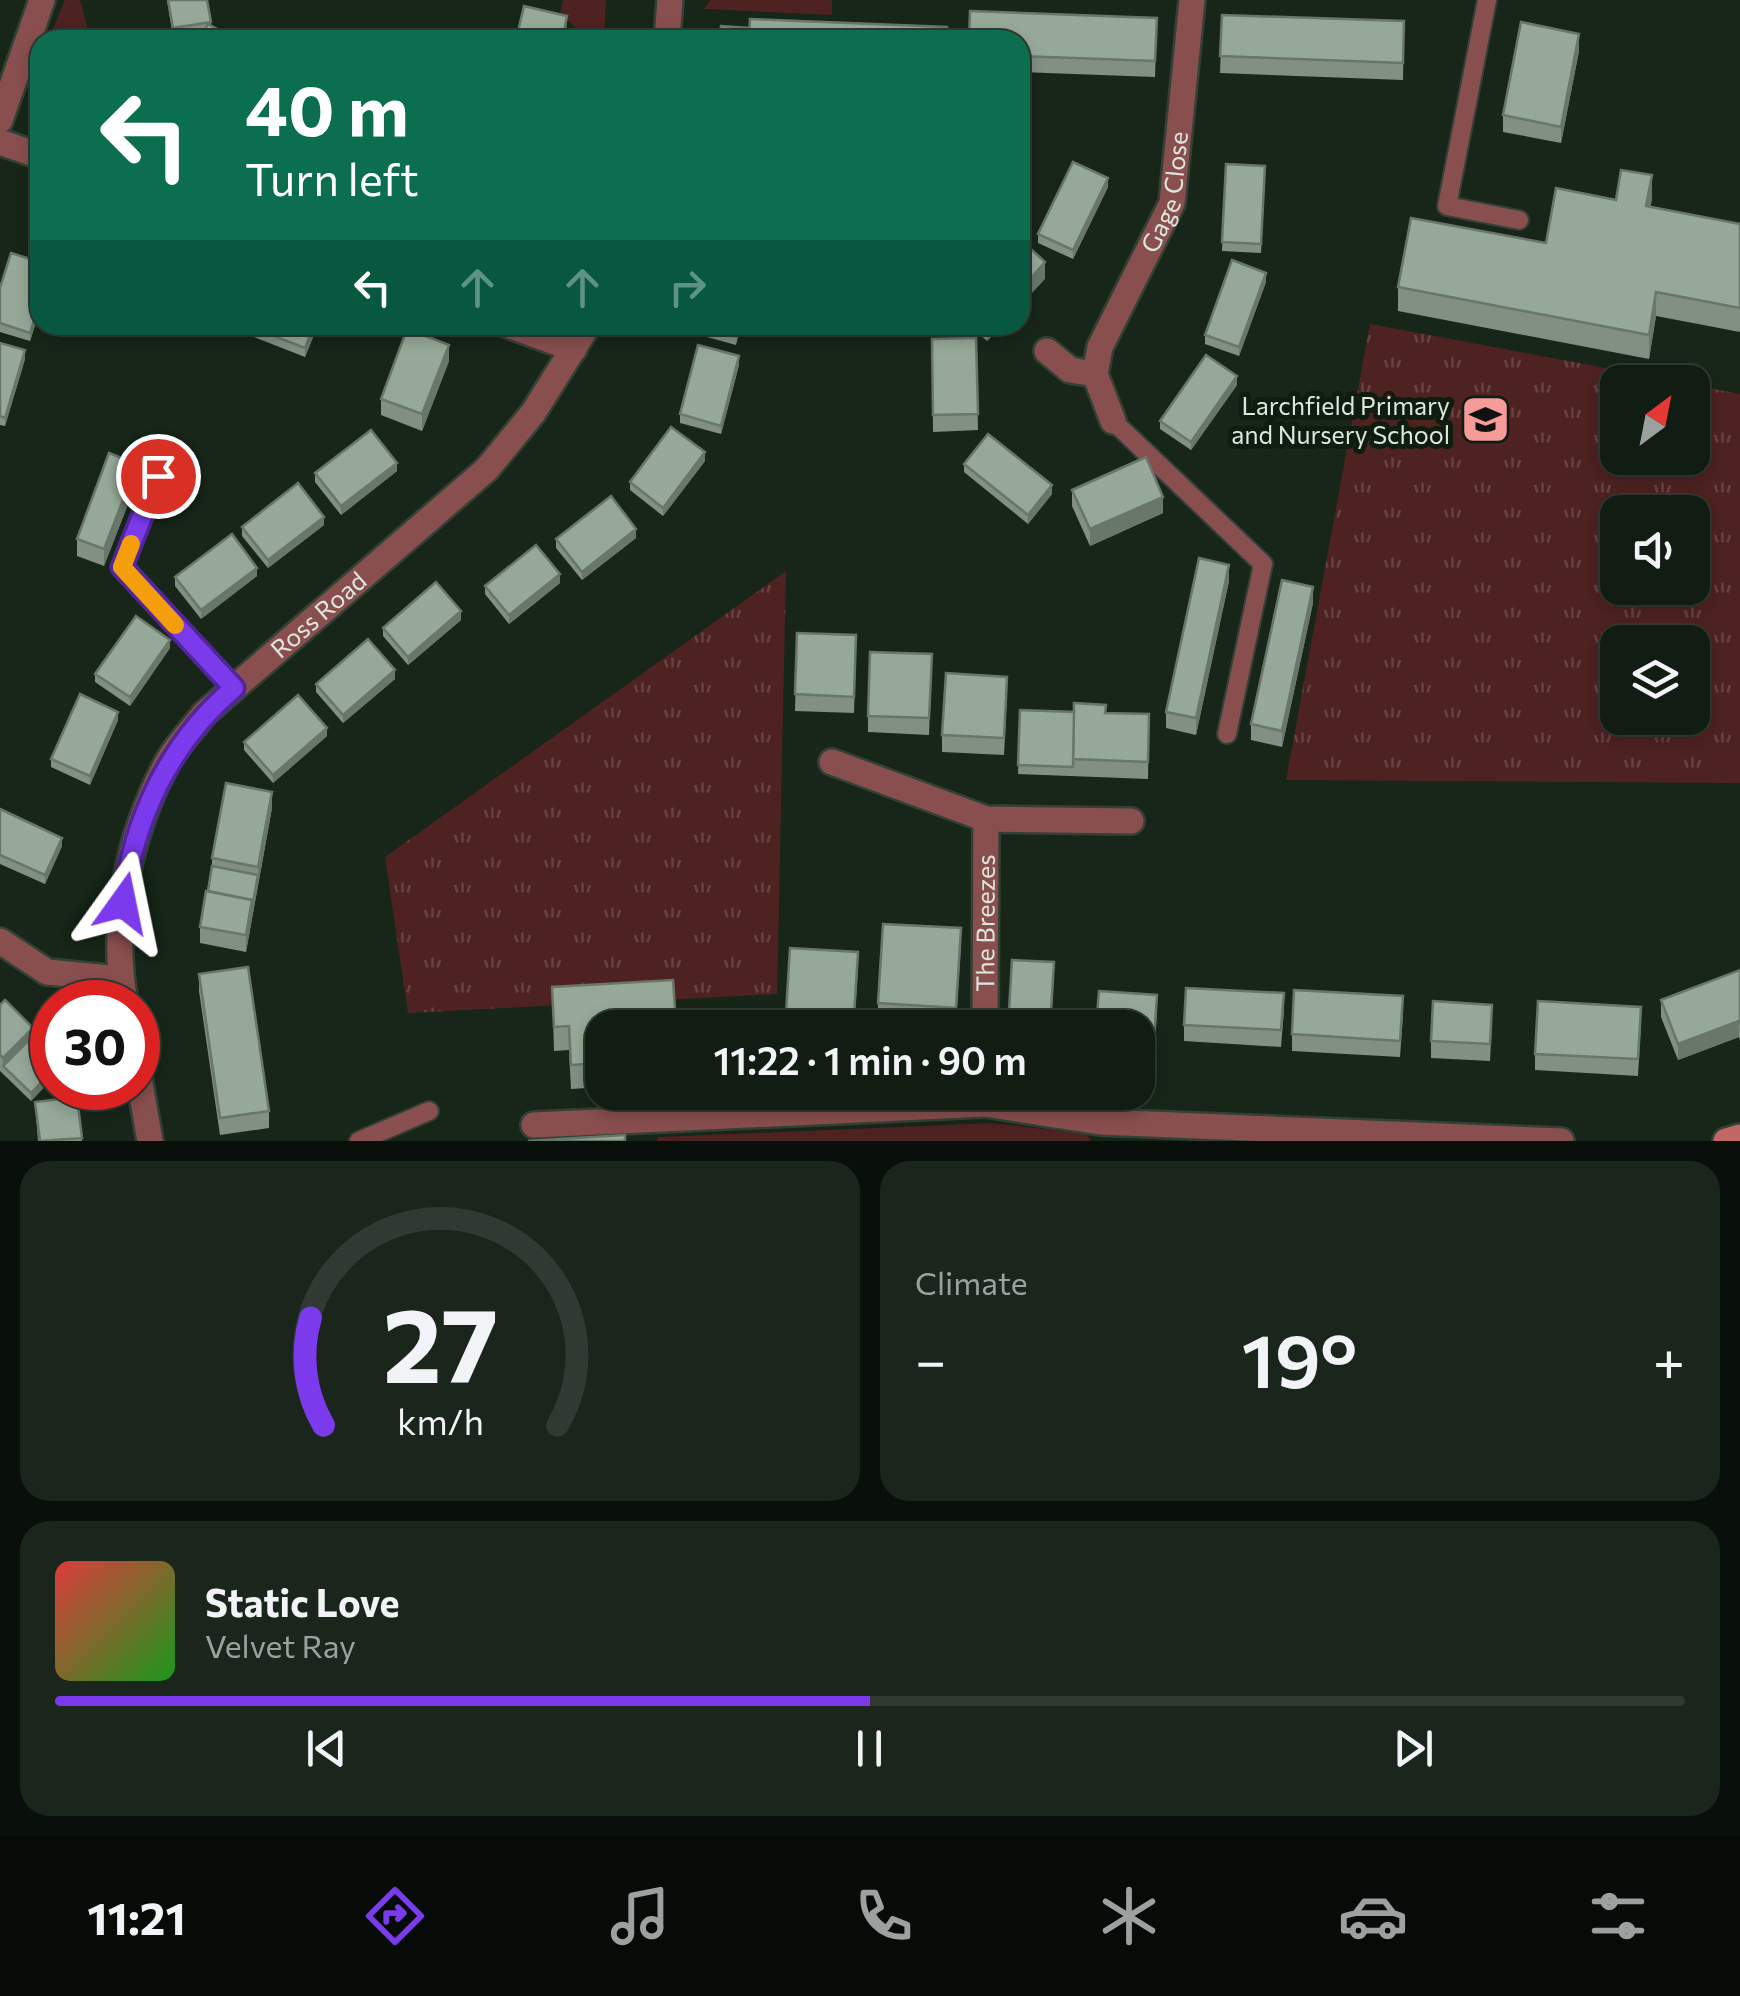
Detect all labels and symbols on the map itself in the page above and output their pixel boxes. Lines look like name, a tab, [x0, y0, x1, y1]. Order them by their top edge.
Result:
street label: Gage Close	[1134, 130, 1193, 257]
north arrow	[1600, 365, 1710, 475]
place label: Larchfield Primary and Nursery School	[1231, 390, 1450, 449]
school or university icon: Larchfield Primary and Nursery School	[1459, 394, 1511, 446]
pin	[116, 434, 201, 519]
street label: Ross Road	[264, 565, 372, 664]
position arrow	[71, 851, 175, 955]
street label: The Breezes	[969, 854, 1000, 992]
speed limit sign: 30	[30, 980, 160, 1110]

